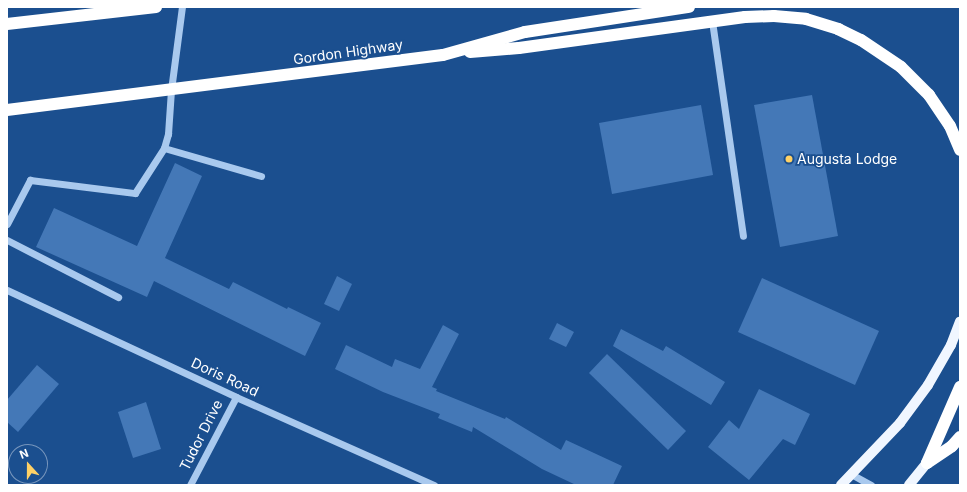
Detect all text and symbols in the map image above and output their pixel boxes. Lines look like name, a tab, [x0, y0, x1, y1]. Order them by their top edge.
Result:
street label: Gordon Highway	[292, 36, 404, 68]
place label: Augusta Lodge	[797, 151, 897, 167]
marker: Augusta Lodge	[784, 154, 794, 164]
street label: Doris Road	[189, 354, 261, 400]
street label: Tudor Drive	[176, 397, 226, 473]
north arrow	[8, 444, 48, 484]
text: N	[18, 446, 30, 462]

